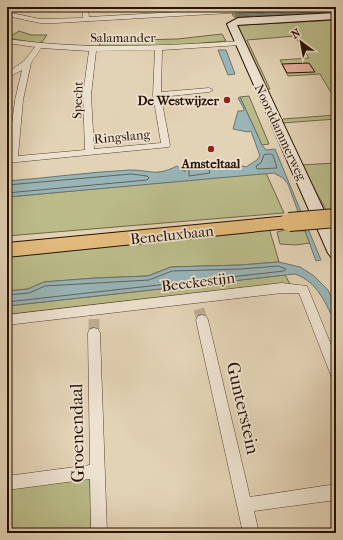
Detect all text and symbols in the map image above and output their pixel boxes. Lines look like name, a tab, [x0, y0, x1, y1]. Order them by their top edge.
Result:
north arrow	[281, 22, 321, 62]
text: N	[289, 26, 303, 42]
street label: Salamander	[90, 30, 156, 45]
street label: Specht	[69, 81, 86, 119]
street label: Noorddammerweg	[252, 82, 310, 184]
place label: De Westwijzer	[138, 93, 219, 108]
marker: De Westwijzer	[222, 95, 232, 105]
street label: Ringslang	[93, 126, 152, 146]
marker: Amsteltaal	[206, 144, 216, 154]
place label: Amsteltaal	[181, 156, 241, 171]
street label: Beneluxbaan	[129, 222, 215, 248]
street label: Beeckestijn	[160, 269, 236, 295]
street label: Gunterstein	[222, 360, 263, 457]
street label: Groenendaal	[66, 383, 89, 483]

